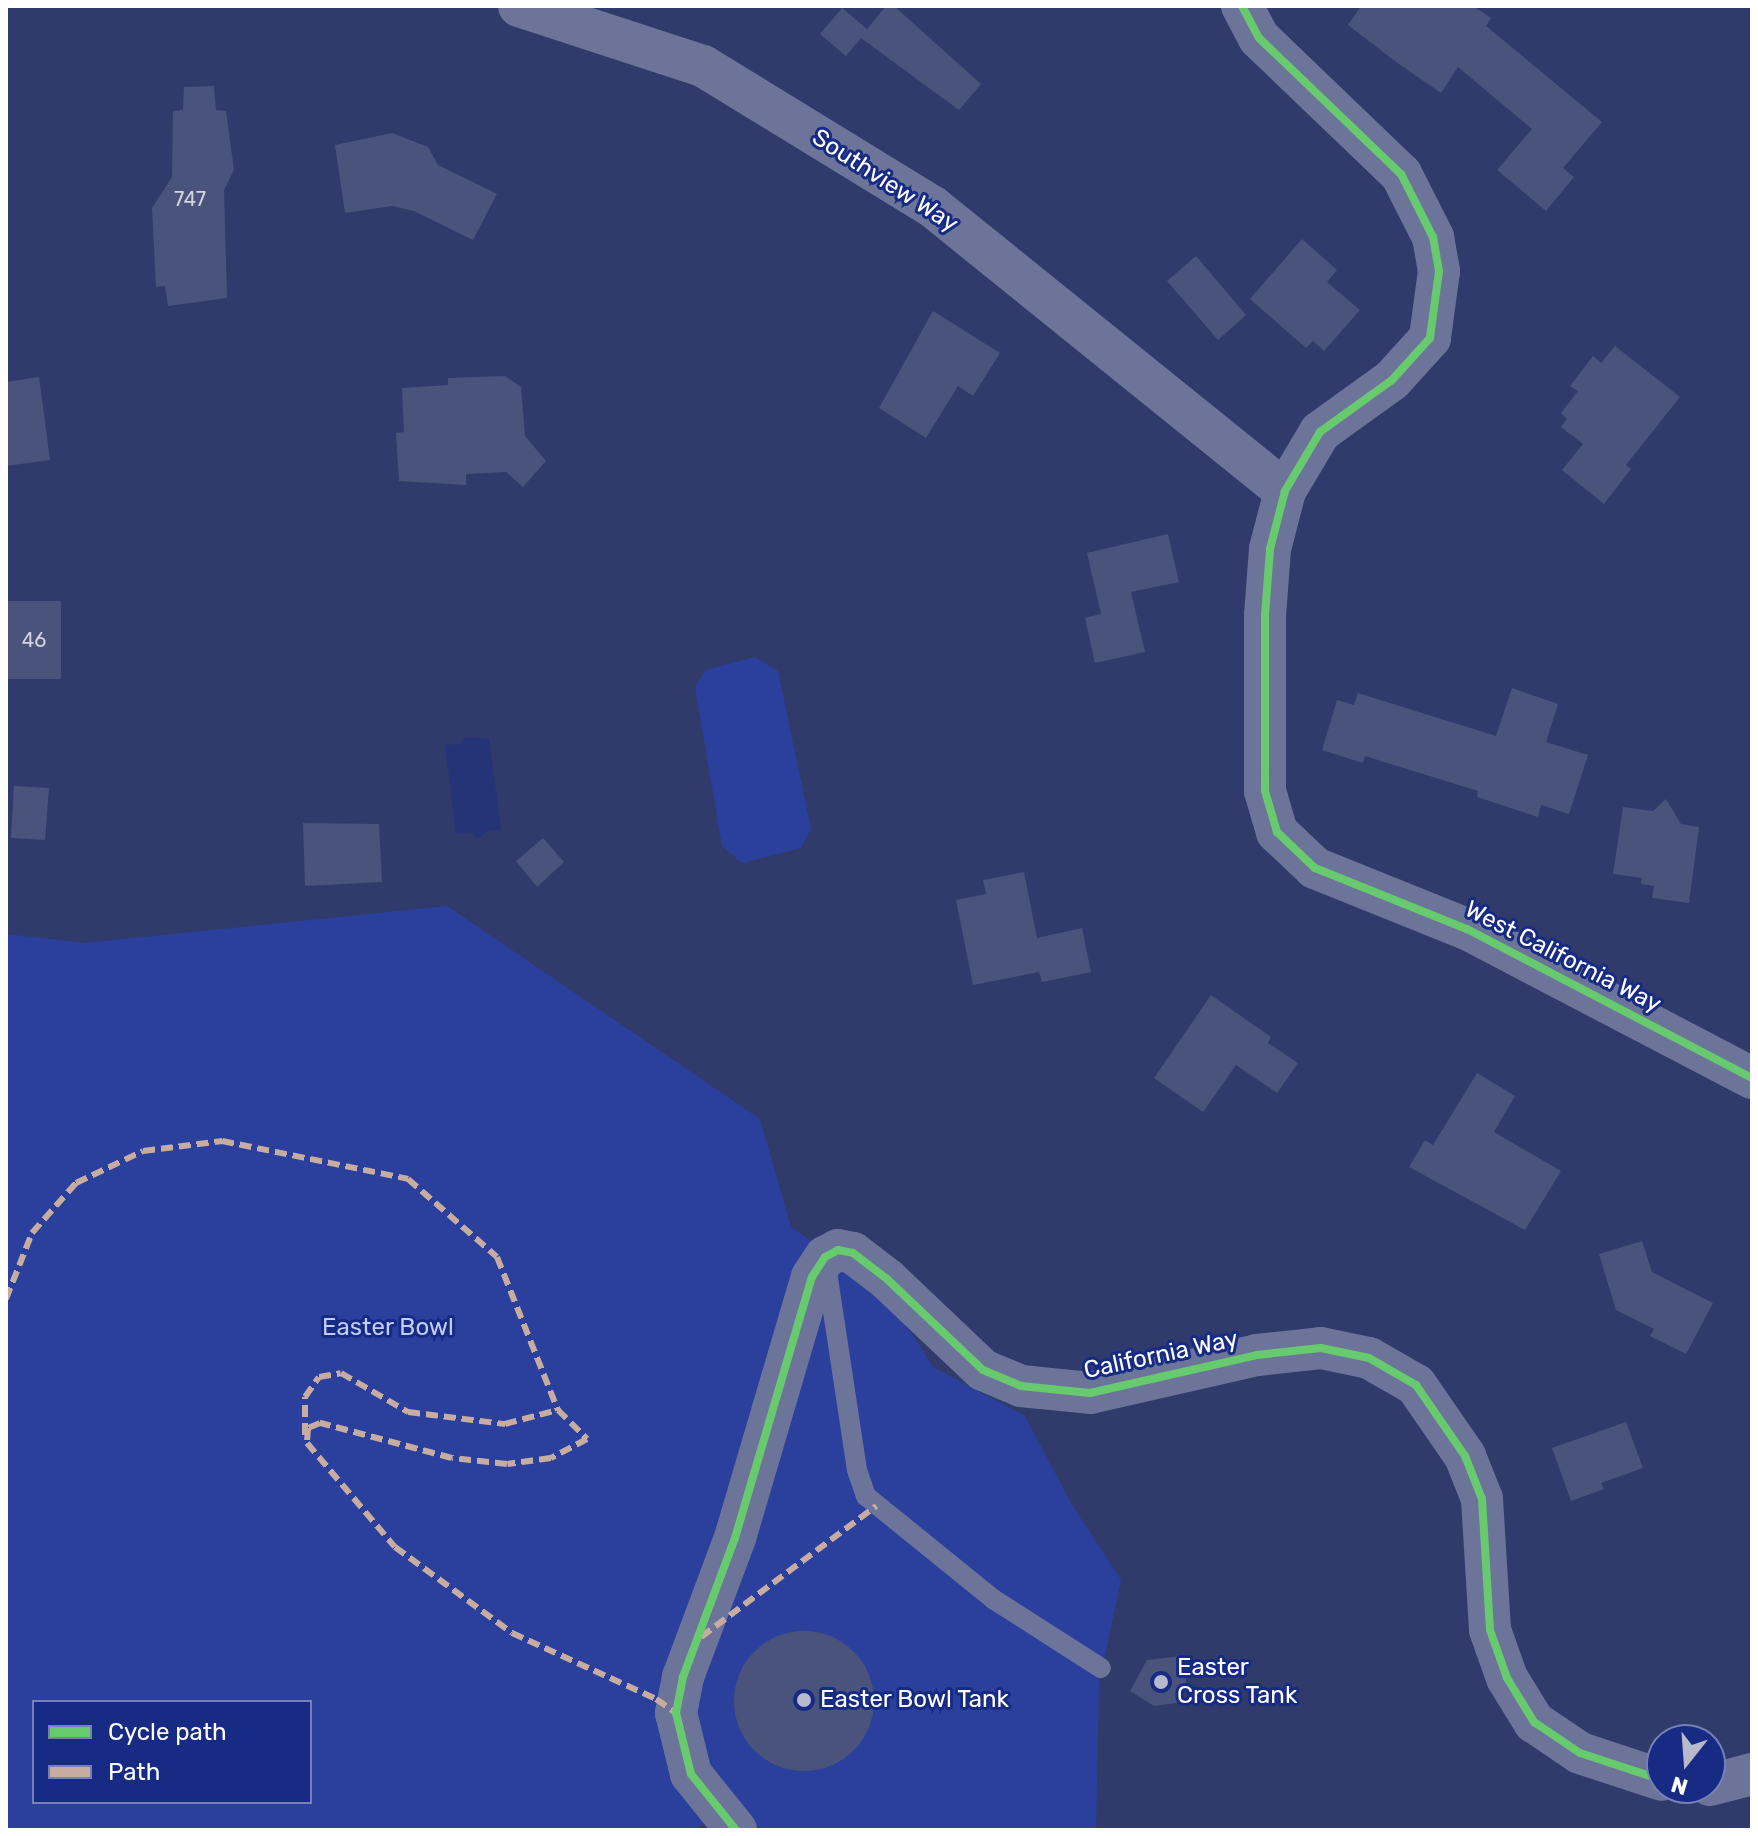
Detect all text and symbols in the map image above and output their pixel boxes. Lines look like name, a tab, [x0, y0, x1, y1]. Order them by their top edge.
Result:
street label: Southview Way	[806, 123, 964, 239]
house number: 747	[174, 187, 206, 211]
house number: 46	[22, 628, 46, 652]
street label: West California Way	[1460, 895, 1666, 1019]
park label: Easter Bowl	[322, 1314, 454, 1342]
street label: California Way	[1081, 1325, 1241, 1385]
place label: Easter Cross Tank	[1177, 1654, 1298, 1710]
marker: Easter Cross Tank	[1152, 1673, 1170, 1691]
place label: Easter Bowl Tank	[820, 1686, 1010, 1714]
marker: Easter Bowl Tank	[795, 1691, 813, 1709]
legend	[32, 1700, 312, 1804]
text: Cycle path	[108, 1718, 227, 1746]
north arrow	[1646, 1724, 1726, 1804]
text: Path	[108, 1758, 160, 1786]
text: N	[1668, 1770, 1691, 1801]

